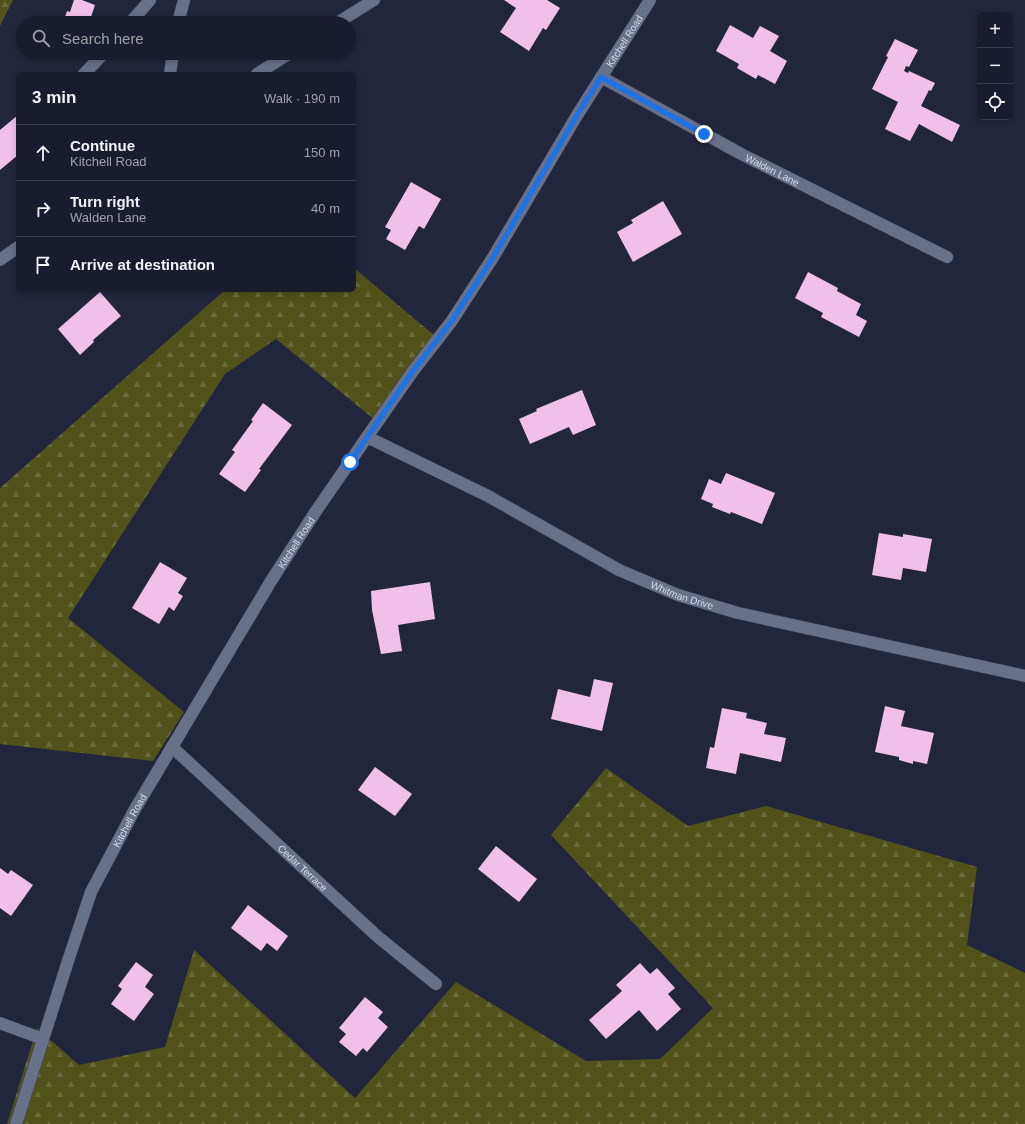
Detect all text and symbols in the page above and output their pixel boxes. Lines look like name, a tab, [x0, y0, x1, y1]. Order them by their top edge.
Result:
map controls	[977, 12, 1013, 120]
button: +	[977, 12, 1013, 48]
street label: Kitchell Road	[604, 13, 645, 69]
search box	[16, 16, 356, 60]
icon: search	[30, 27, 52, 49]
text: Search here	[62, 30, 144, 47]
button: −	[977, 48, 1013, 84]
button: locate	[977, 84, 1013, 120]
text: 3 min	[32, 88, 76, 107]
text: Walk · 190 m	[264, 91, 340, 106]
route end	[695, 125, 713, 143]
text: Continue	[70, 137, 135, 154]
icon: ahead	[32, 142, 54, 164]
text: 150 m	[304, 145, 340, 160]
street label: Walden Lane	[744, 152, 802, 188]
text: Kitchell Road	[70, 154, 147, 169]
text: Turn right	[70, 193, 140, 210]
icon: right	[32, 198, 54, 220]
text: 40 m	[311, 201, 340, 216]
text: Walden Lane	[70, 210, 146, 225]
icon: arrive	[32, 254, 54, 276]
text: Arrive at destination	[70, 256, 215, 273]
route start	[341, 453, 359, 471]
street label: Kitchell Road	[275, 515, 316, 570]
street label: Whitman Drive	[649, 579, 715, 611]
street label: Kitchell Road	[110, 792, 148, 849]
street label: Cedar Terrace	[276, 842, 330, 893]

